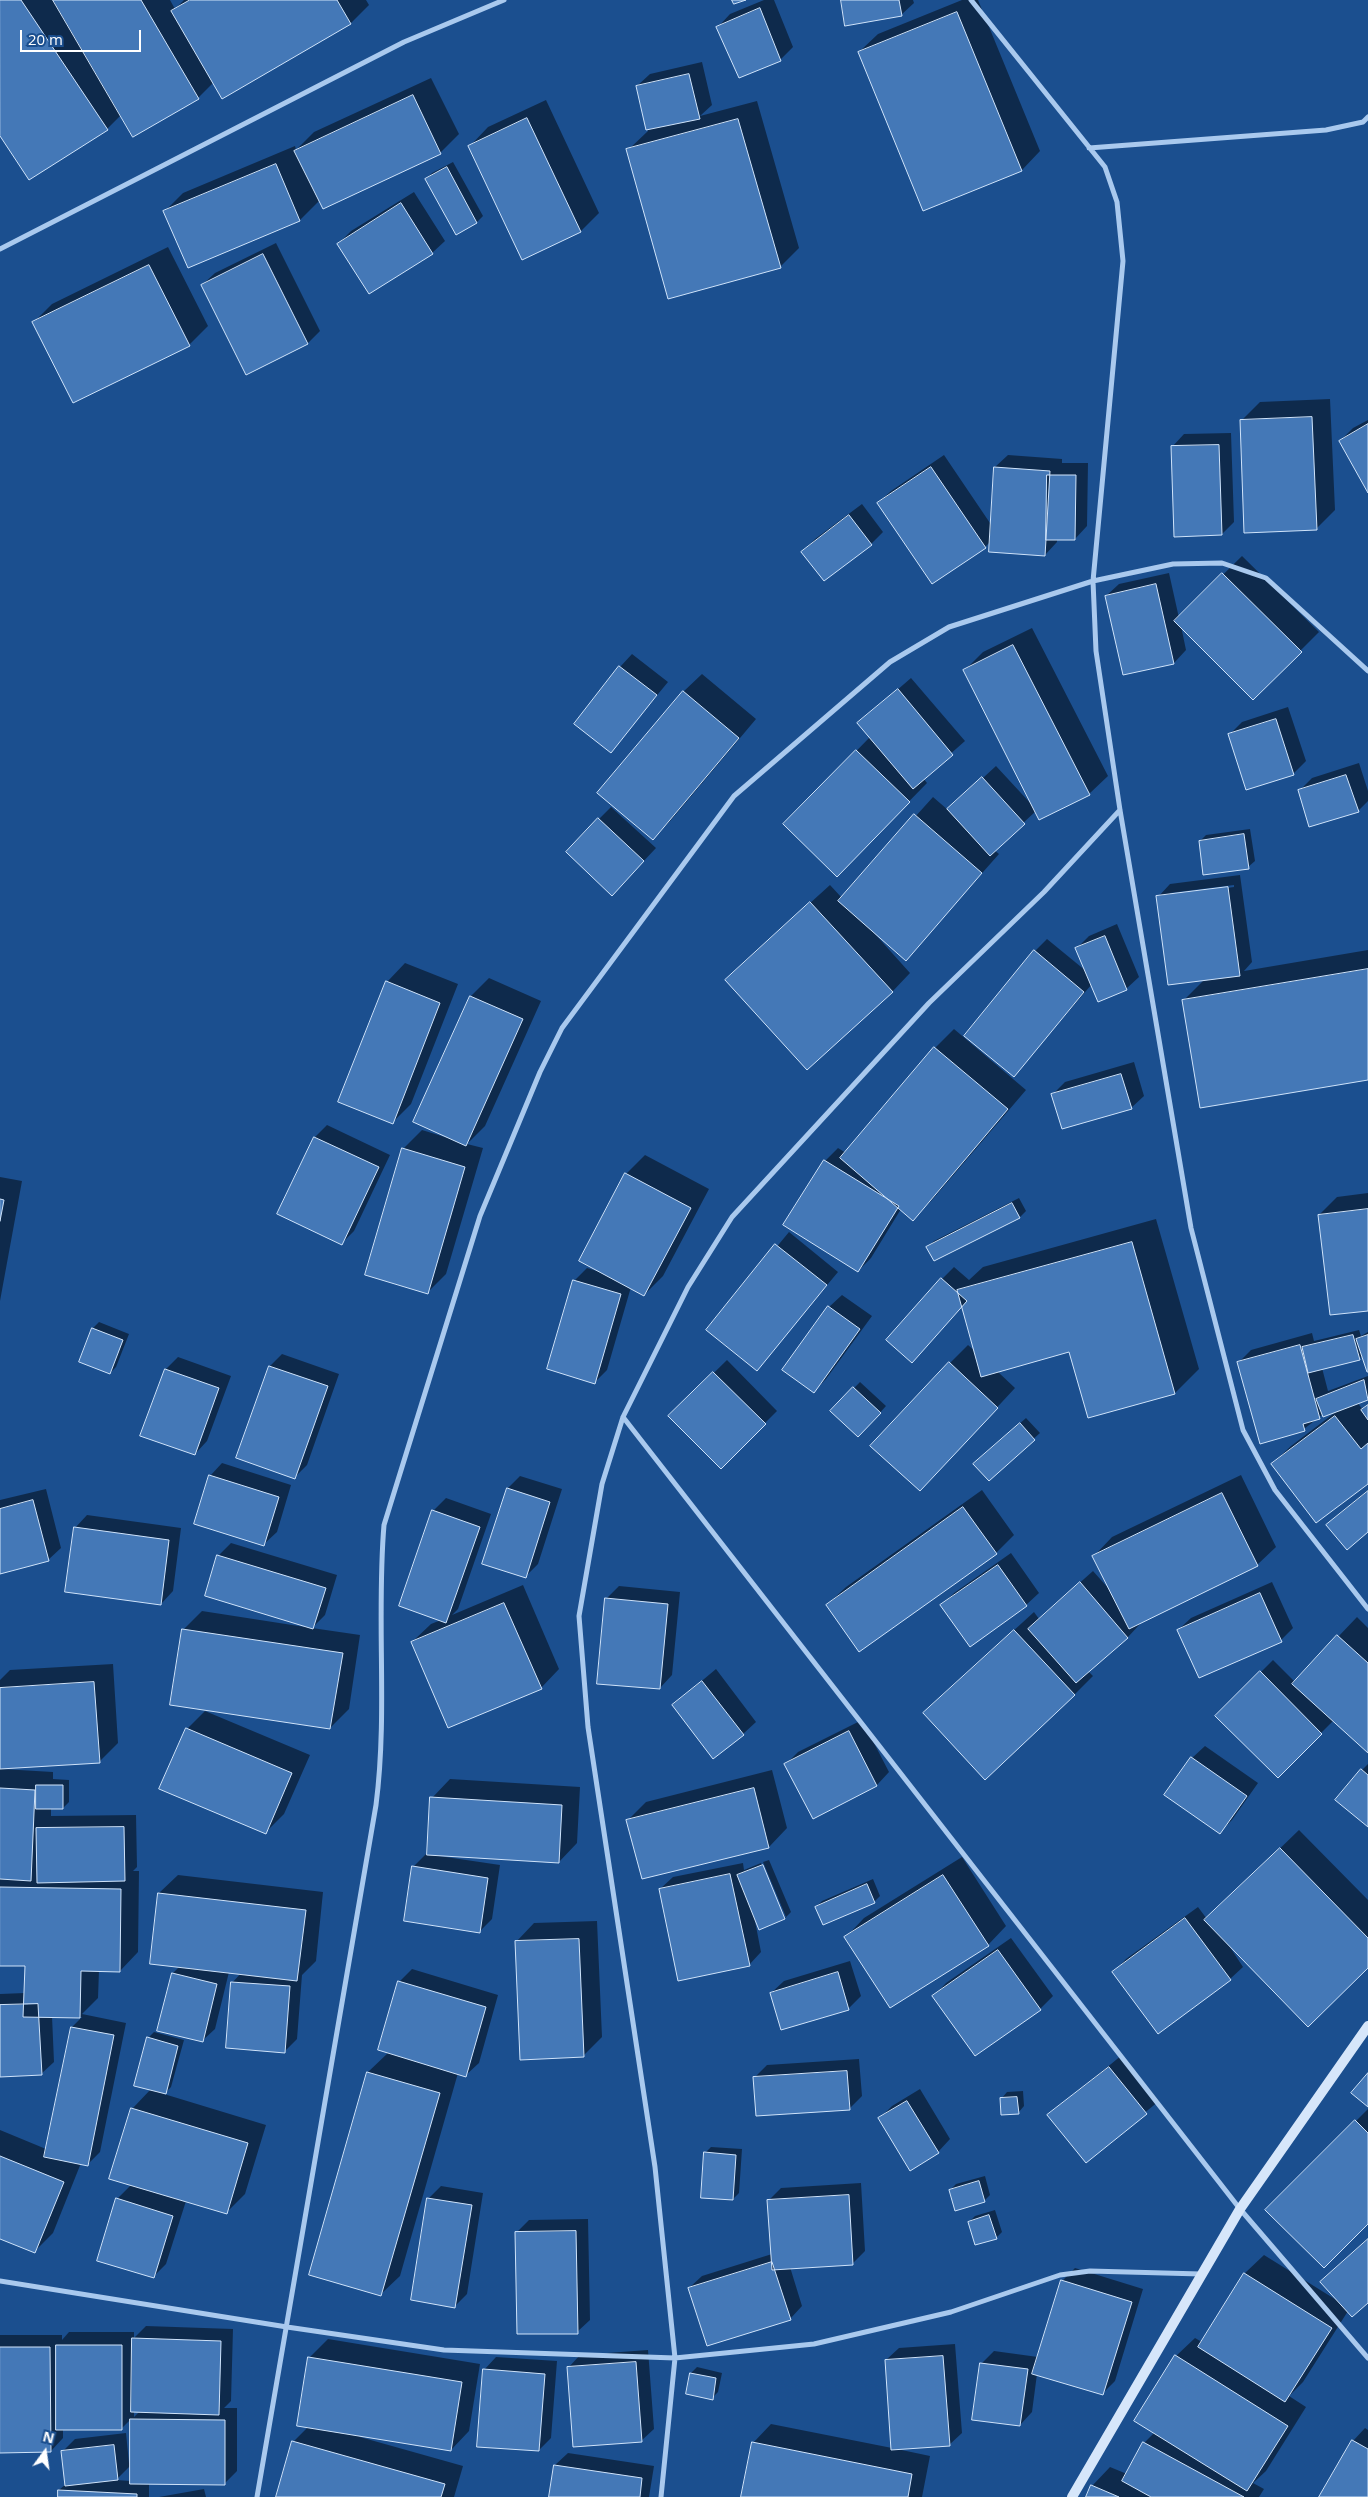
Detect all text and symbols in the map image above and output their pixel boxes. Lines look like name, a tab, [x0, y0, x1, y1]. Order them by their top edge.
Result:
scale bar	[22, 20, 144, 52]
text: 20 m	[28, 29, 63, 49]
text: N	[41, 2426, 57, 2448]
north arrow	[20, 2427, 70, 2477]

